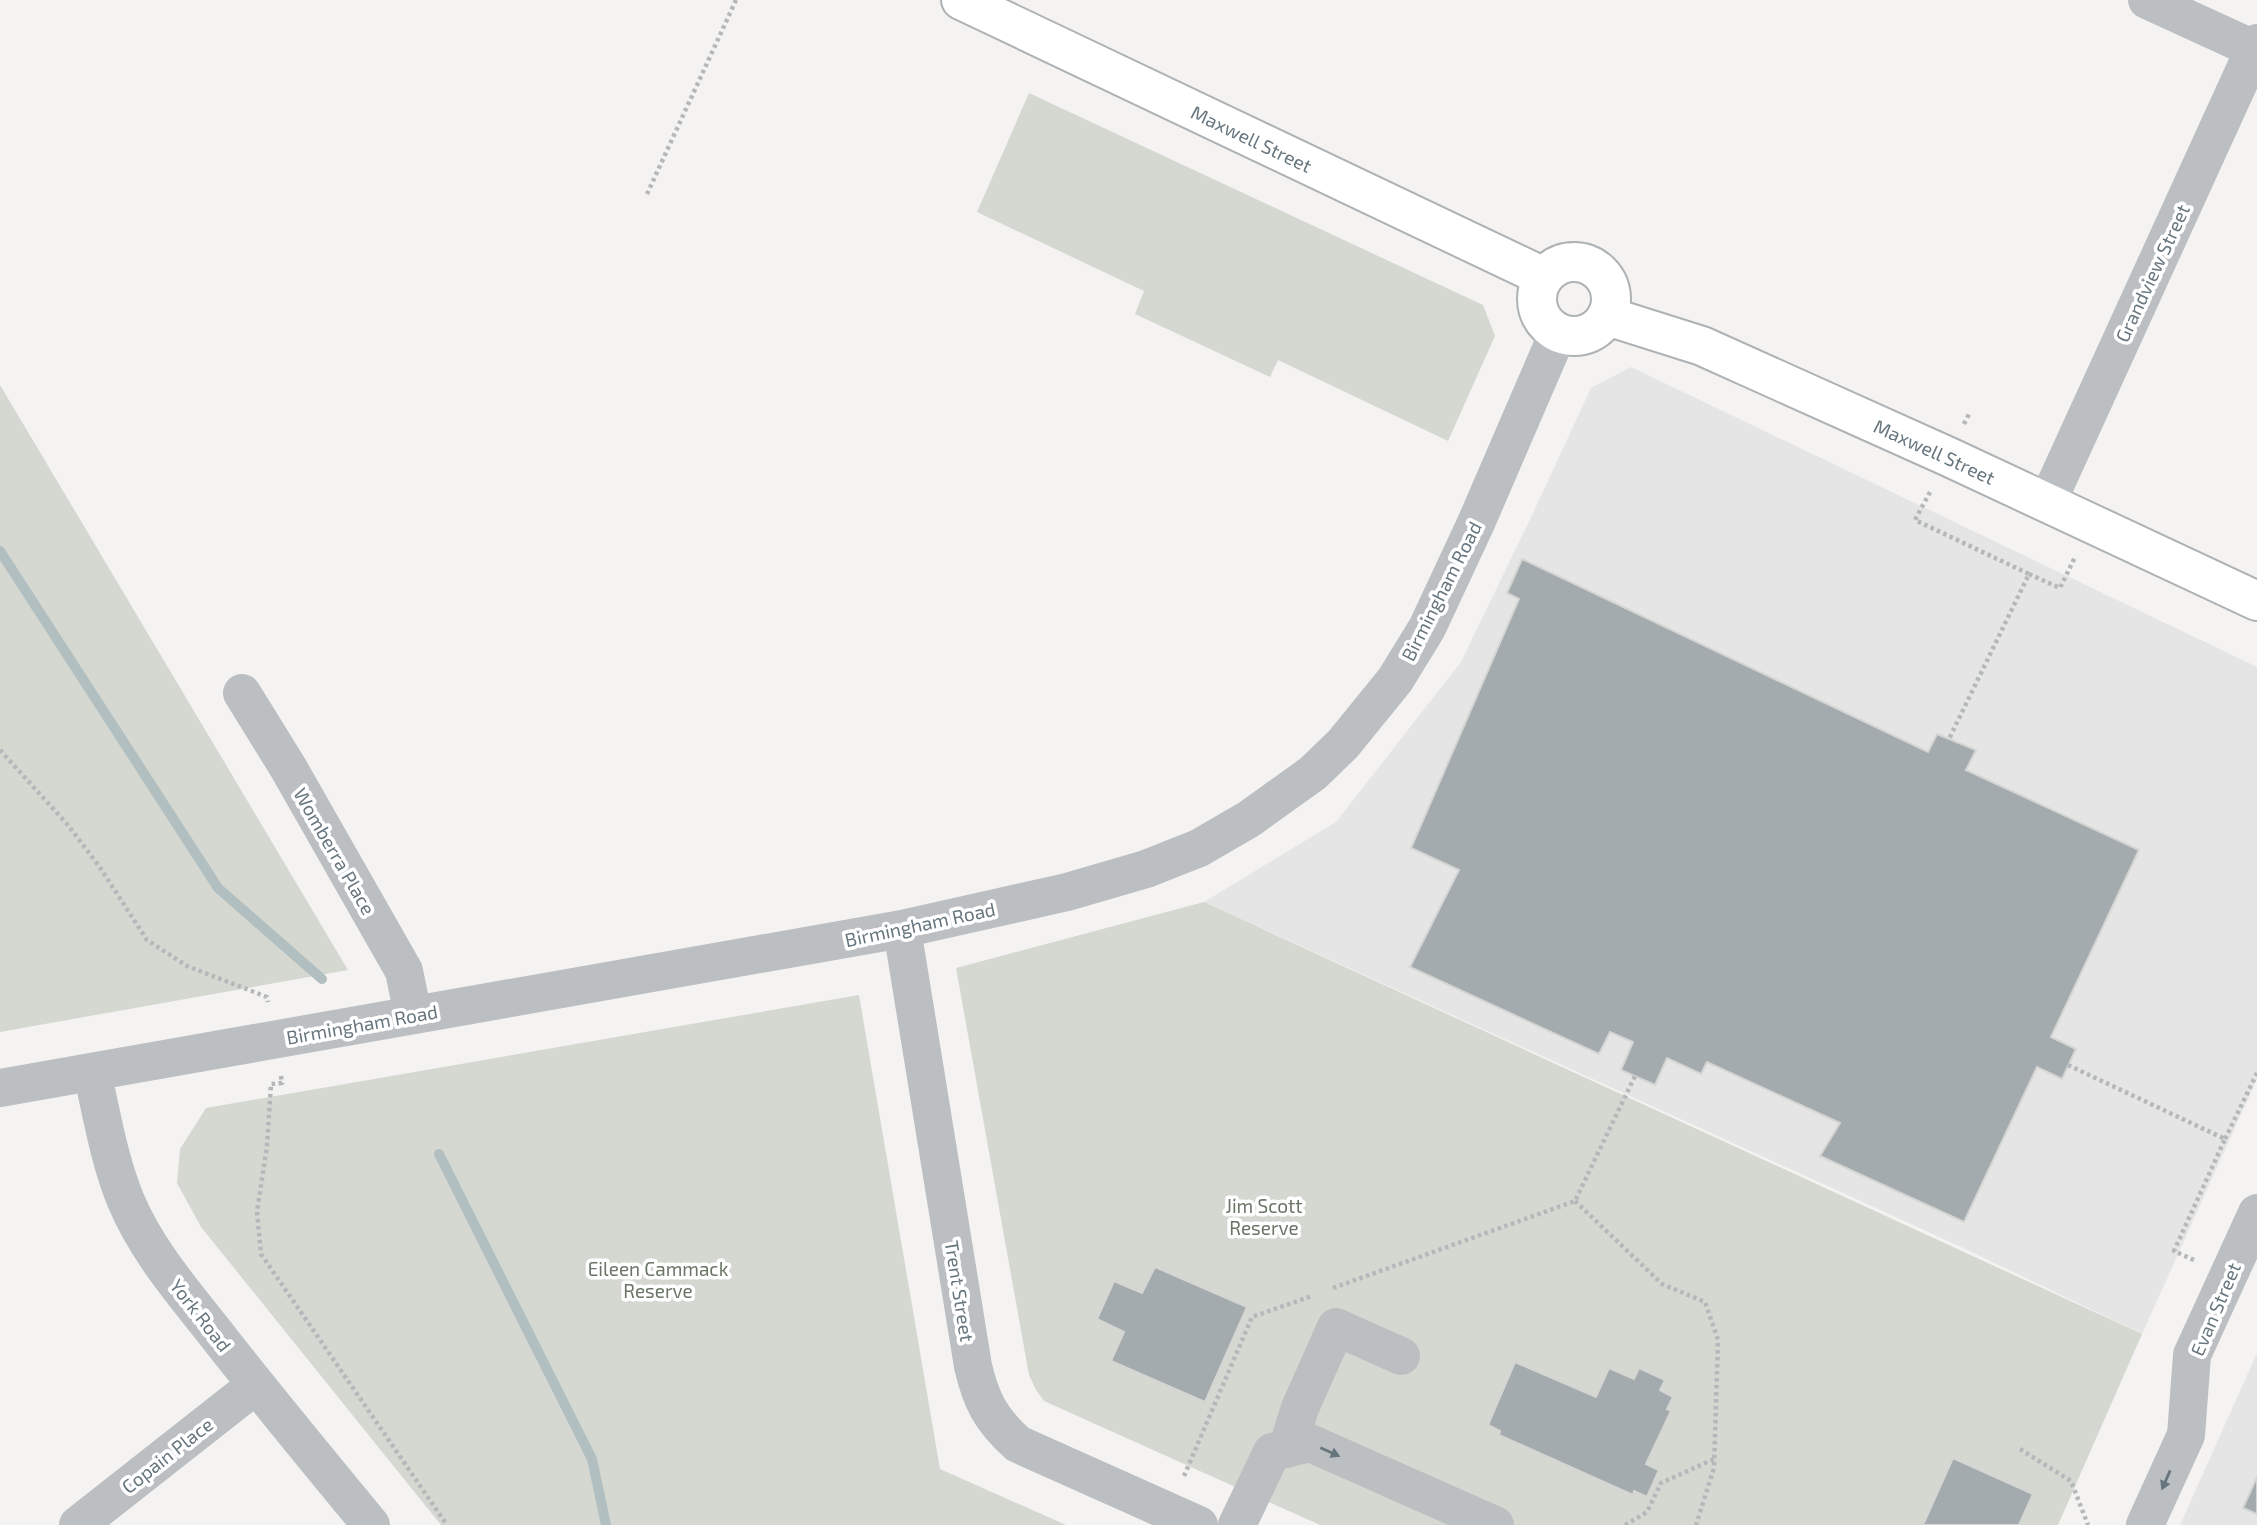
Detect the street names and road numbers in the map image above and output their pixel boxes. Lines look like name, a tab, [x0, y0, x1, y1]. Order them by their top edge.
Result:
street label: Maxwell Street	[1188, 100, 1316, 177]
street label: Grandview Street	[2110, 201, 2194, 345]
street label: Maxwell Street	[1871, 413, 1999, 489]
street label: Birmingham Road	[1396, 518, 1486, 664]
street label: Womberra Place	[289, 783, 381, 919]
street label: Birmingham Road	[843, 897, 997, 951]
street label: Birmingham Road	[285, 999, 439, 1049]
street label: Trent Street	[941, 1239, 979, 1343]
street label: Evan Street	[2185, 1259, 2245, 1359]
street label: York Road	[166, 1274, 236, 1356]
street label: Copain Place	[117, 1412, 217, 1498]

